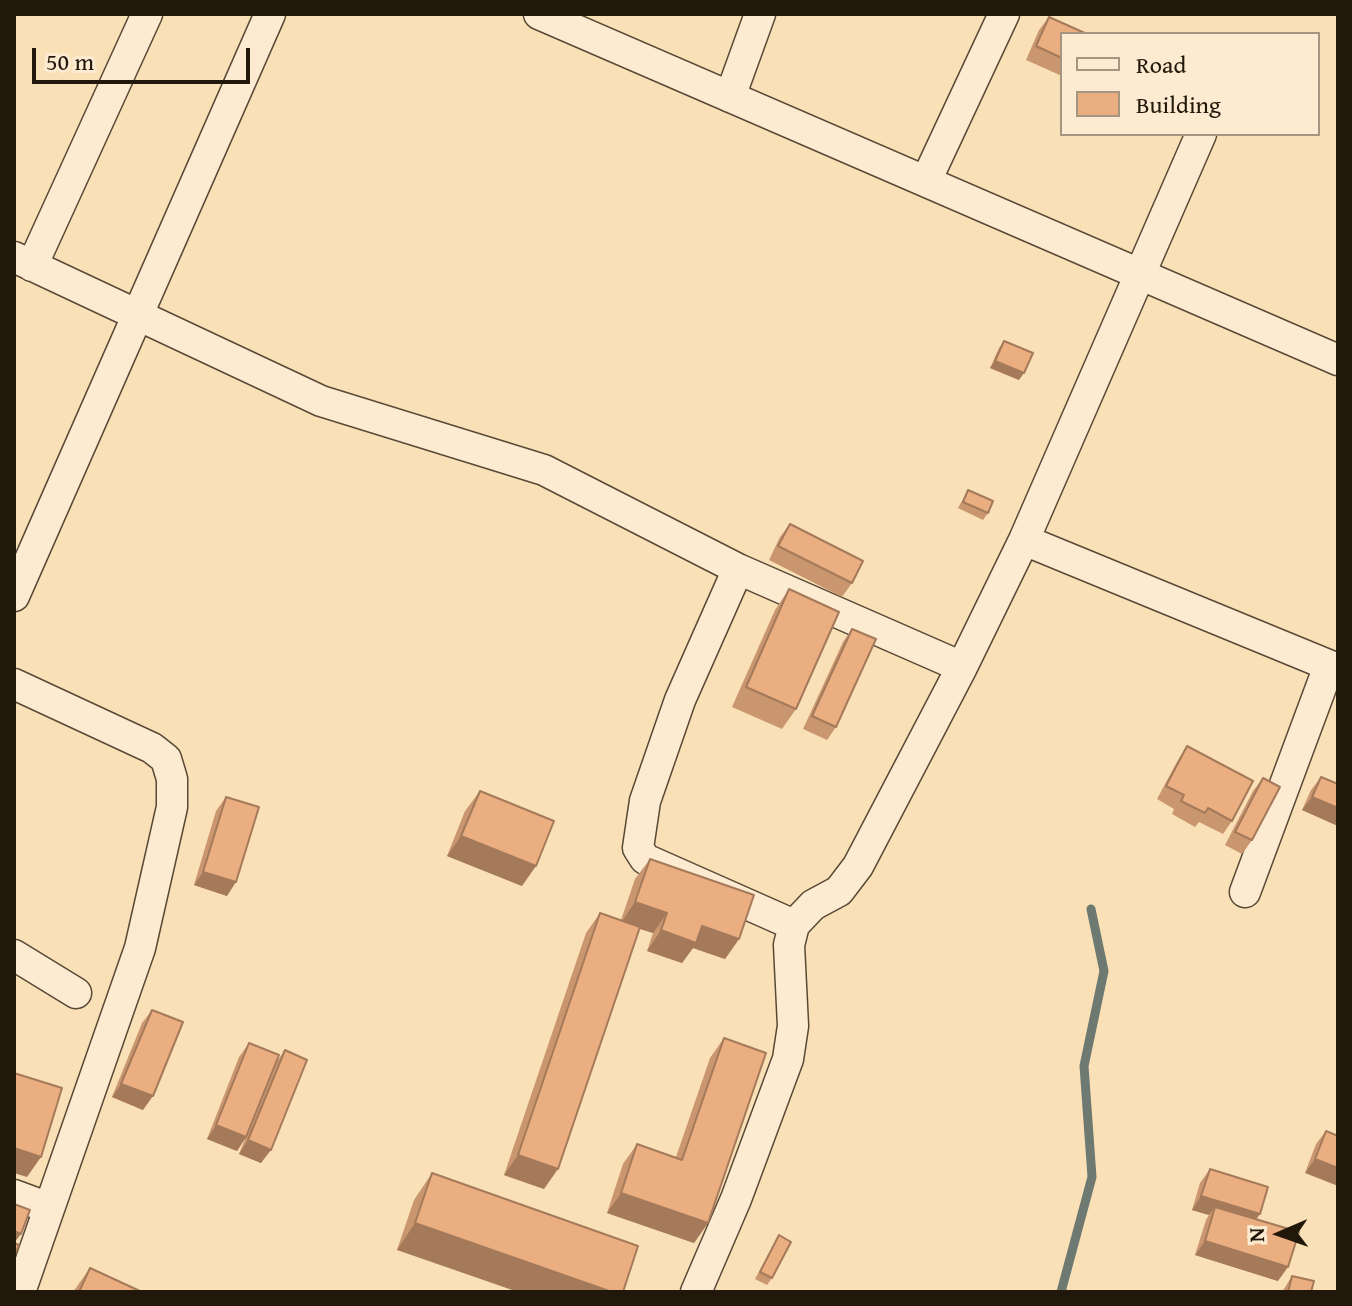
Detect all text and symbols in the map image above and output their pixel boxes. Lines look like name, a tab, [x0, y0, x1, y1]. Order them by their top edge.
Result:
scale bar	[36, 32, 254, 82]
legend	[1060, 32, 1320, 136]
text: 50 m	[46, 44, 94, 79]
text: Road	[1136, 47, 1186, 82]
text: Building	[1136, 87, 1221, 122]
north arrow	[1240, 1194, 1320, 1274]
text: N	[1240, 1227, 1272, 1243]

